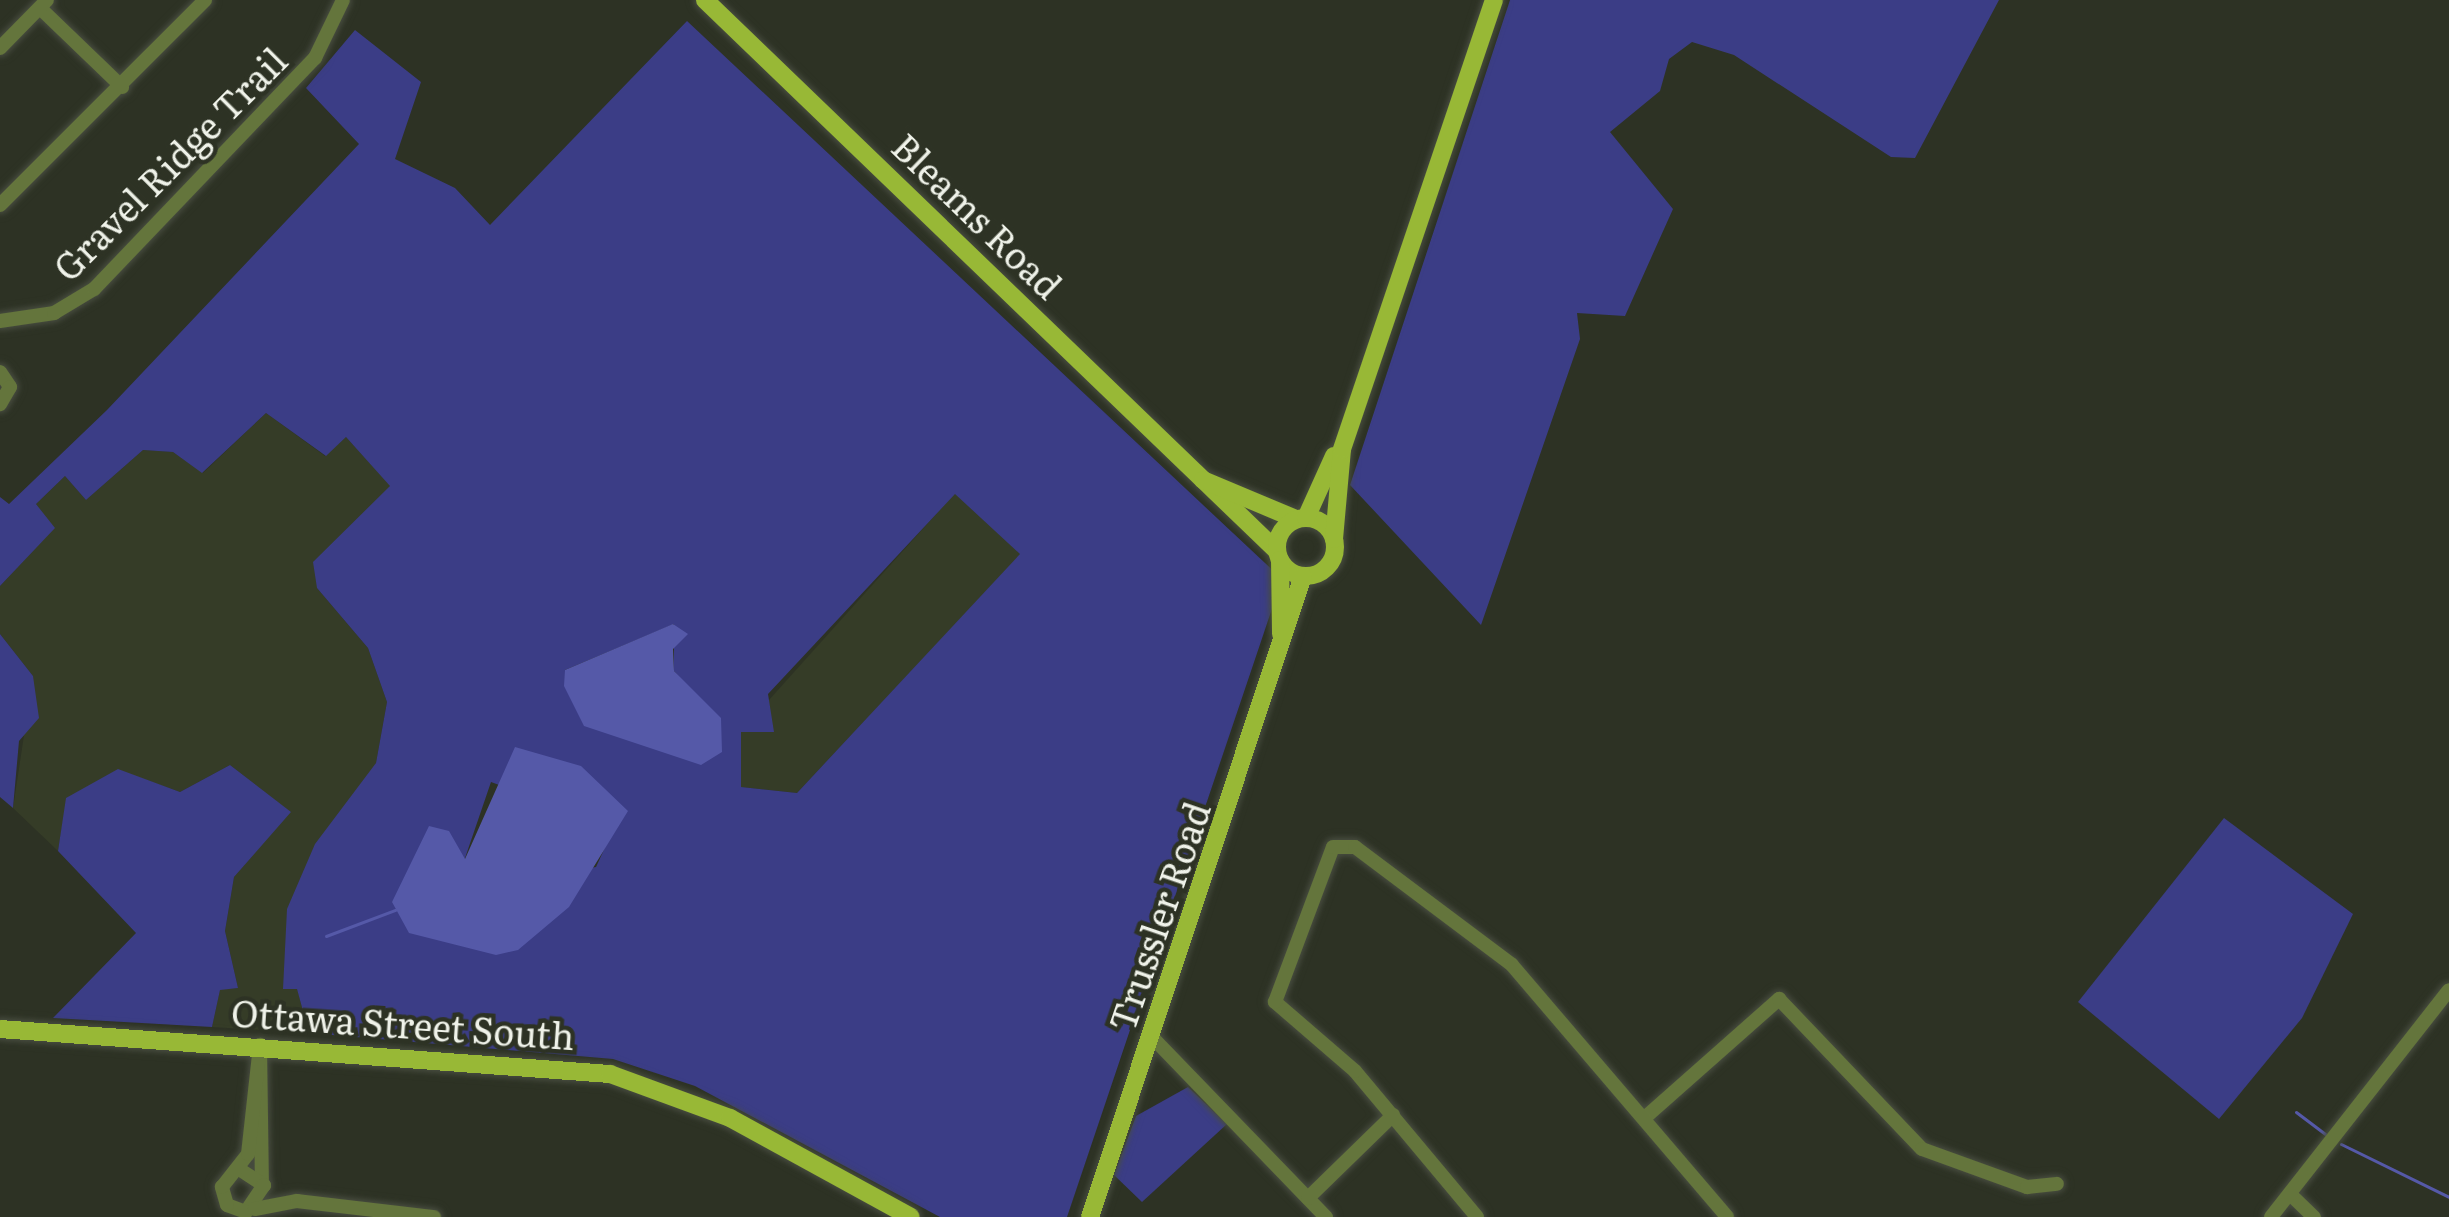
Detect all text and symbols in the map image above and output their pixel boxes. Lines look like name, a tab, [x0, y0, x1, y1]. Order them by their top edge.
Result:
street label: Gravel Ridge Trail	[44, 38, 294, 288]
street label: Bleams Road	[884, 124, 1072, 306]
street label: Trussler Road	[1099, 796, 1217, 1036]
street label: Ottawa Street South	[230, 989, 576, 1057]

